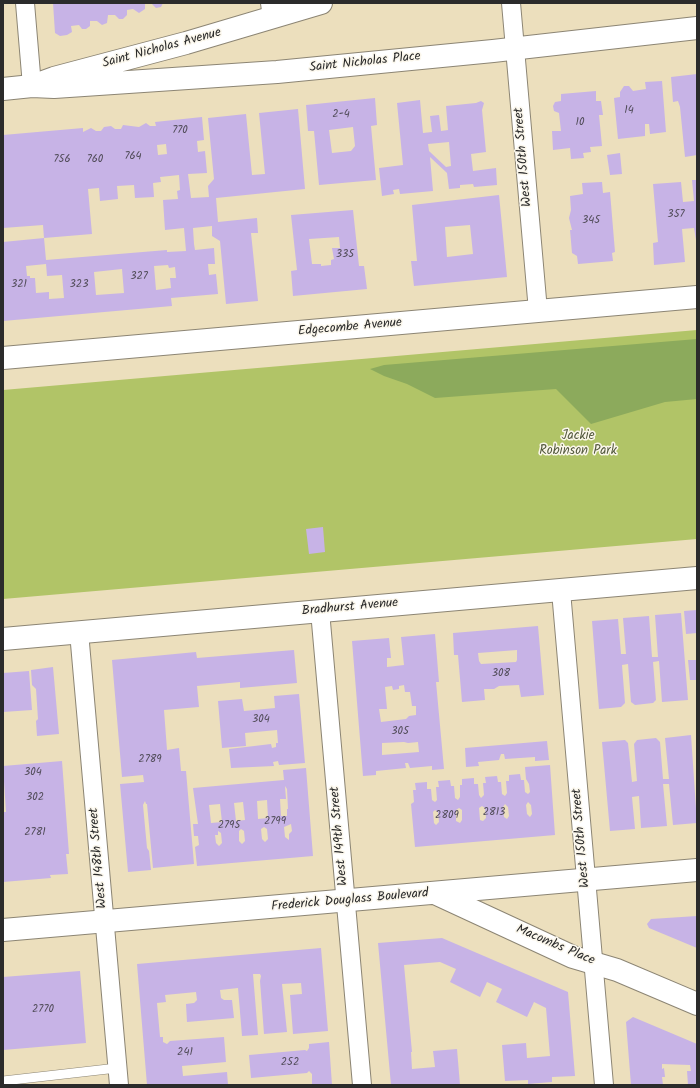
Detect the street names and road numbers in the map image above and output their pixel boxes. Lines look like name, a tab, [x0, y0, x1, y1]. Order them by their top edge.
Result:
street label: Saint Nicholas Avenue	[101, 26, 223, 72]
street label: Saint Nicholas Place	[309, 49, 421, 77]
street label: West 150th Street	[512, 107, 536, 207]
street label: Edgecombe Avenue	[297, 316, 403, 340]
street label: Bradhurst Avenue	[301, 596, 399, 620]
street label: West 149th Street	[328, 786, 352, 886]
street label: West 150th Street	[570, 788, 594, 888]
street label: West 148th Street	[87, 807, 111, 909]
street label: Frederick Douglass Boulevard	[271, 886, 429, 916]
street label: Macombs Place	[513, 922, 597, 970]

